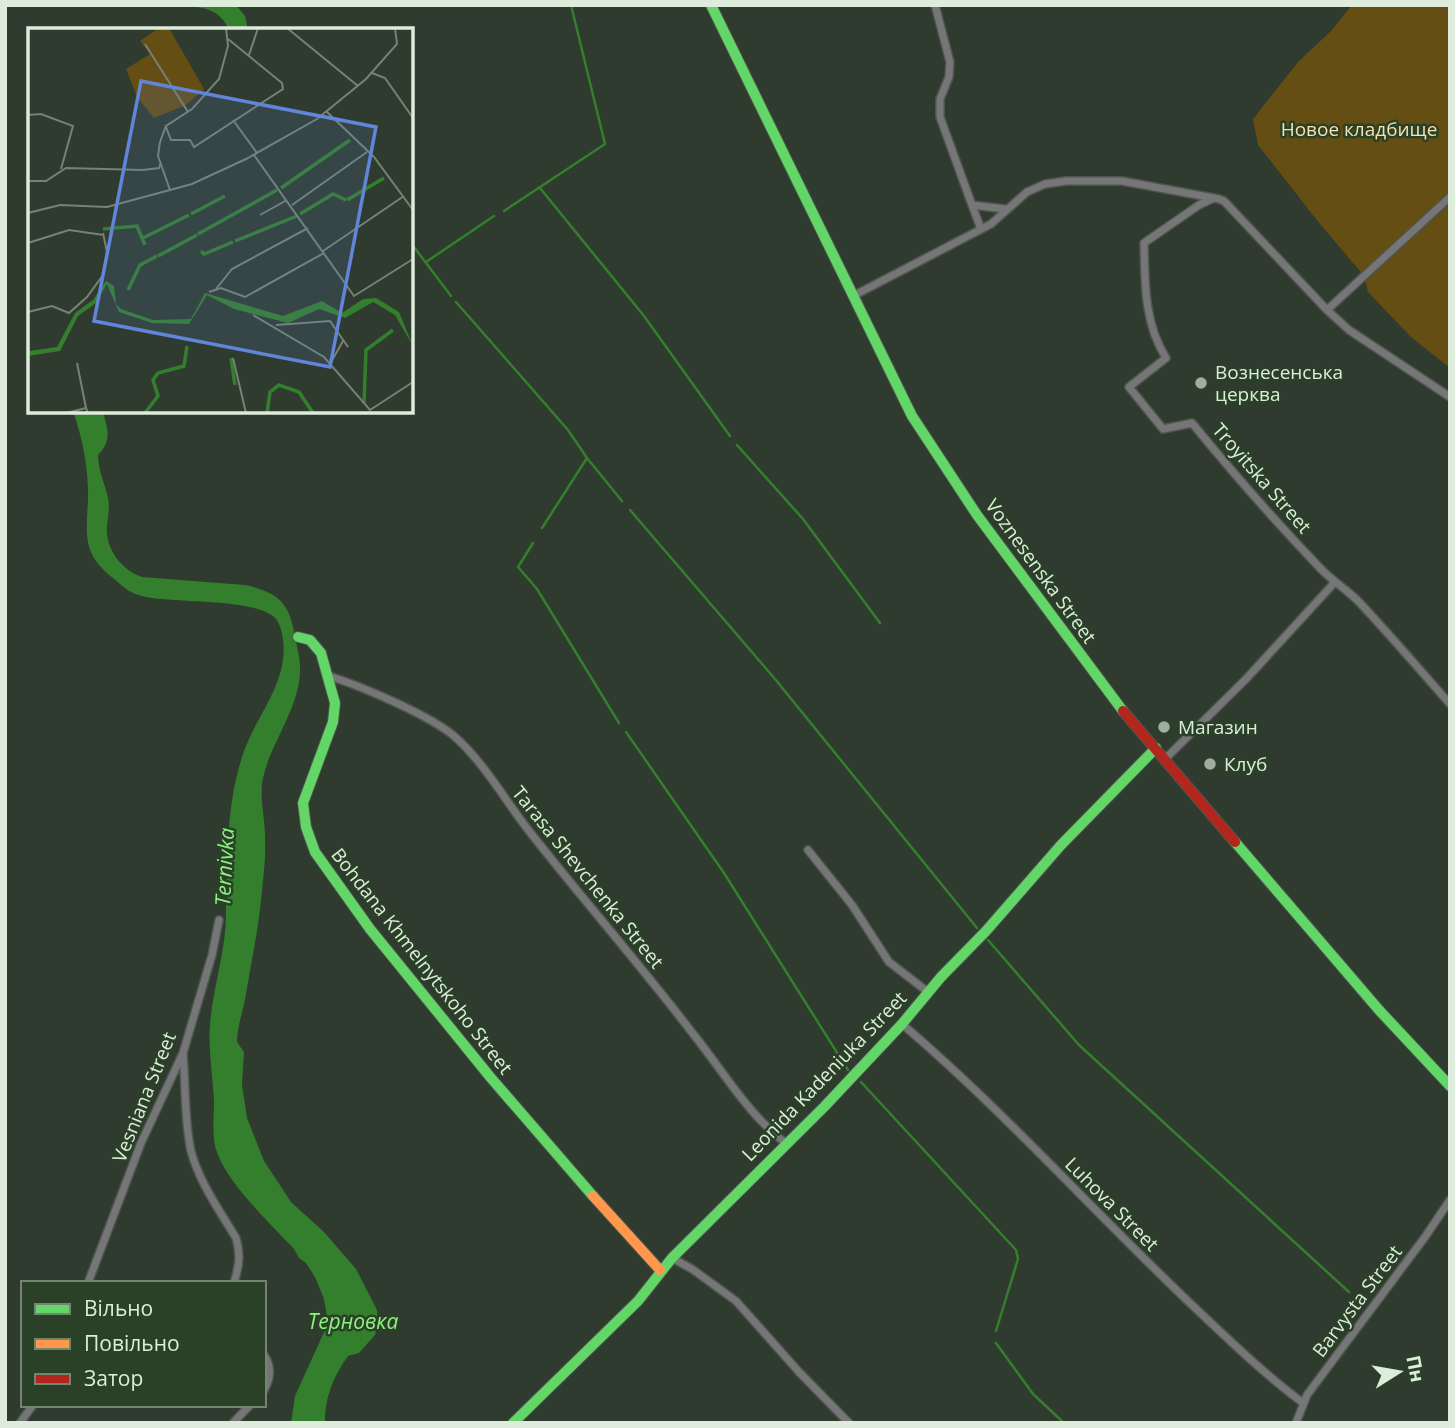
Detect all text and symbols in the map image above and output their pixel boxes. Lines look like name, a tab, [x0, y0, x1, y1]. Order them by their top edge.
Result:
inset map	[28, 28, 413, 413]
park label: Новое кладбище	[1281, 116, 1437, 142]
place label: Вознесенська церква	[1215, 359, 1343, 407]
marker: Вознесенська церква	[1193, 375, 1209, 391]
street label: Troyitska Street	[1207, 417, 1317, 539]
street label: Voznesenska Street	[980, 493, 1102, 649]
place label: Магазин	[1178, 714, 1258, 740]
marker: Магазин	[1156, 719, 1172, 735]
place label: Клуб	[1224, 751, 1267, 777]
marker: Клуб	[1202, 756, 1218, 772]
street label: Tarasa Shevchenka Street	[506, 780, 670, 974]
water label: Ternivka	[208, 827, 240, 907]
street label: Bohdana Khmelnytskoho Street	[325, 842, 519, 1080]
street label: Leonida Kadeniuka Street	[736, 985, 912, 1167]
street label: Vesniana Street	[106, 1028, 182, 1166]
street label: Luhova Street	[1059, 1151, 1165, 1257]
street label: Barvysta Street	[1306, 1239, 1408, 1362]
legend	[21, 1281, 266, 1407]
text: Вільно	[84, 1294, 153, 1322]
water label: Терновка	[308, 1307, 398, 1335]
text: Повільно	[84, 1329, 180, 1357]
north arrow	[1364, 1337, 1434, 1407]
text: Пн	[1400, 1353, 1431, 1384]
text: Затор	[84, 1364, 143, 1392]

